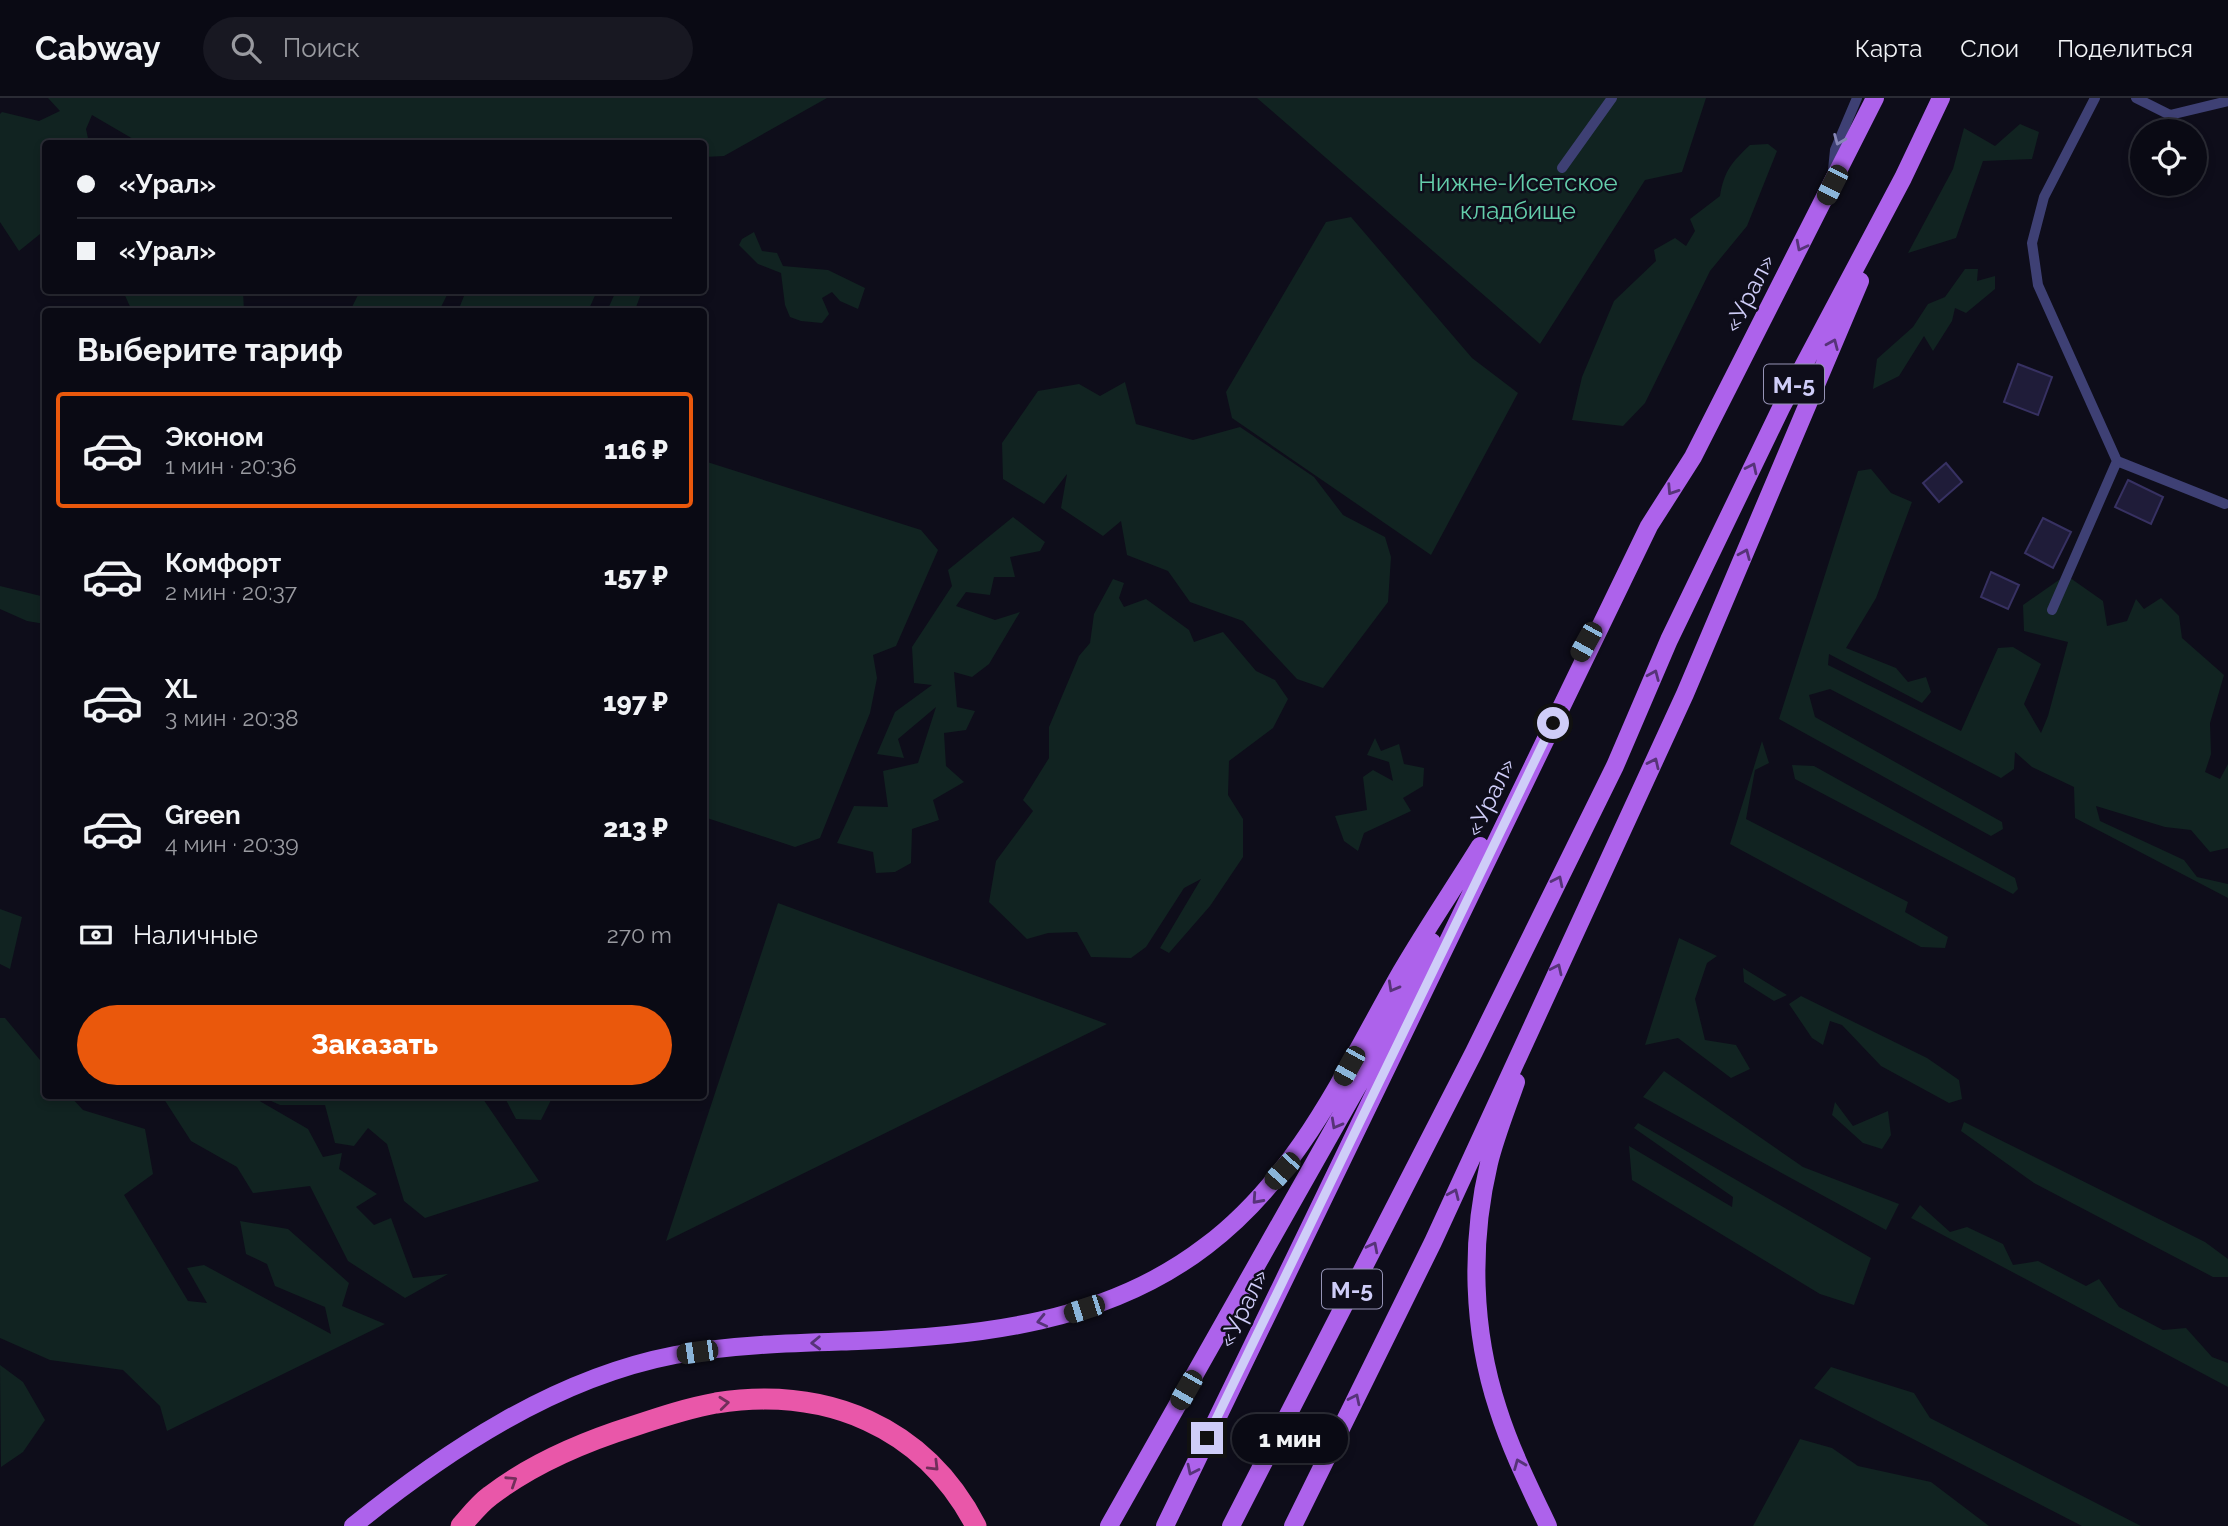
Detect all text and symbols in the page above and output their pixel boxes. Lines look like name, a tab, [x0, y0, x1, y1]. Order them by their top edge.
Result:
search box	[203, 17, 693, 80]
text: Cabway	[35, 29, 161, 68]
icon: search	[227, 29, 265, 67]
text: Поиск	[283, 33, 360, 63]
text: Карта	[1855, 34, 1922, 63]
text: Слои	[1960, 34, 2019, 63]
text: Поделиться	[2057, 34, 2193, 63]
map controls	[2130, 119, 2207, 196]
button: locate	[2130, 119, 2207, 196]
one-way arrow	[1834, 134, 1848, 146]
car	[1814, 162, 1851, 208]
park label: Нижне-Исетское кладбище	[1418, 168, 1618, 225]
text: «Урал»	[119, 169, 216, 199]
text: «Урал»	[119, 236, 216, 266]
one-way arrow	[1795, 239, 1809, 251]
street label: «Урал»	[1717, 249, 1781, 337]
text: Выберите тариф	[77, 331, 343, 368]
one-way arrow	[1825, 339, 1839, 352]
road number: М-5	[1764, 364, 1824, 404]
icon: car	[81, 419, 144, 482]
text: Эконом	[165, 422, 264, 452]
text: 116 ₽	[604, 435, 668, 465]
text: 1 мин · 20:36	[165, 452, 297, 479]
one-way arrow	[1744, 463, 1758, 475]
one-way arrow	[1667, 483, 1680, 496]
icon: car	[81, 545, 144, 608]
text: Комфорт	[165, 548, 281, 578]
one-way arrow	[1736, 549, 1750, 561]
text: 157 ₽	[604, 561, 668, 591]
text: 2 мин · 20:37	[165, 578, 297, 605]
car	[1567, 619, 1606, 665]
one-way arrow	[1646, 670, 1660, 682]
icon: car	[81, 671, 144, 734]
text: XL	[165, 674, 197, 704]
text: 197 ₽	[603, 687, 668, 717]
text: 3 мин · 20:38	[165, 704, 299, 731]
route start	[1537, 707, 1569, 739]
street label: «Урал»	[1459, 753, 1521, 841]
one-way arrow	[1645, 758, 1659, 770]
icon: car	[81, 797, 144, 860]
text: Green	[165, 800, 241, 830]
text: 213 ₽	[603, 813, 668, 843]
text: 4 мин · 20:39	[165, 830, 299, 857]
one-way arrow	[1550, 876, 1564, 888]
icon: cash	[77, 916, 115, 954]
text: Наличные	[133, 920, 258, 950]
text: 270 m	[607, 921, 672, 948]
one-way arrow	[1549, 964, 1563, 976]
one-way arrow	[1388, 980, 1401, 993]
button: Заказать	[77, 1005, 672, 1085]
car	[1330, 1043, 1369, 1089]
one-way arrow	[1331, 1117, 1344, 1130]
car	[1261, 1148, 1304, 1194]
one-way arrow	[1446, 1189, 1460, 1201]
one-way arrow	[1253, 1191, 1266, 1204]
one-way arrow	[1365, 1242, 1379, 1254]
street label: «Урал»	[1212, 1264, 1274, 1352]
road number: М-5	[1322, 1270, 1382, 1308]
car	[1061, 1293, 1108, 1325]
one-way arrow	[1036, 1313, 1048, 1327]
one-way arrow	[810, 1335, 821, 1350]
car	[675, 1339, 720, 1365]
car	[1167, 1367, 1206, 1413]
one-way arrow	[1347, 1394, 1361, 1406]
one-way arrow	[718, 1396, 729, 1411]
callout: 1 мин	[1232, 1414, 1347, 1462]
route end	[1191, 1422, 1223, 1454]
text: 1 мин	[1259, 1425, 1321, 1452]
one-way arrow	[925, 1457, 938, 1470]
one-way arrow	[1514, 1459, 1528, 1471]
one-way arrow	[1186, 1463, 1200, 1475]
one-way arrow	[504, 1477, 517, 1490]

